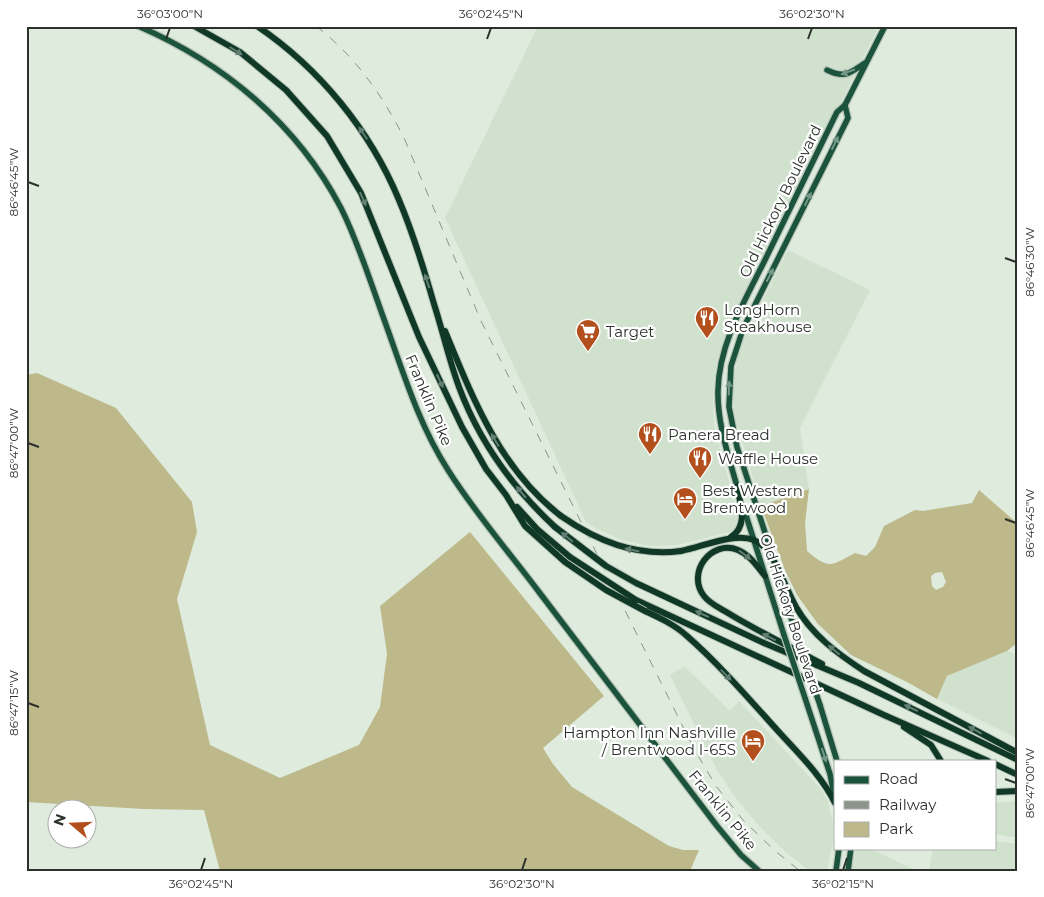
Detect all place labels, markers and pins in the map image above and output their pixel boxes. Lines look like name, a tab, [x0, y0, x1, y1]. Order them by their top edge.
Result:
place label: LongHorn Steakhouse	[724, 300, 812, 336]
restaurant icon: LongHorn Steakhouse	[694, 305, 720, 339]
supermarket icon: Target	[575, 318, 601, 352]
place label: Target	[606, 322, 654, 341]
restaurant icon: Panera Bread	[637, 421, 663, 455]
place label: Panera Bread	[668, 425, 770, 444]
restaurant icon: Waffle House	[687, 445, 713, 479]
place label: Waffle House	[718, 449, 818, 468]
place label: Best Western Brentwood	[702, 481, 803, 517]
hotel icon: Best Western Brentwood	[672, 486, 698, 520]
place label: Hampton Inn Nashville / Brentwood I-65S	[563, 723, 736, 759]
hotel icon: Hampton Inn Nashville / Brentwood I-65S	[740, 728, 766, 762]

